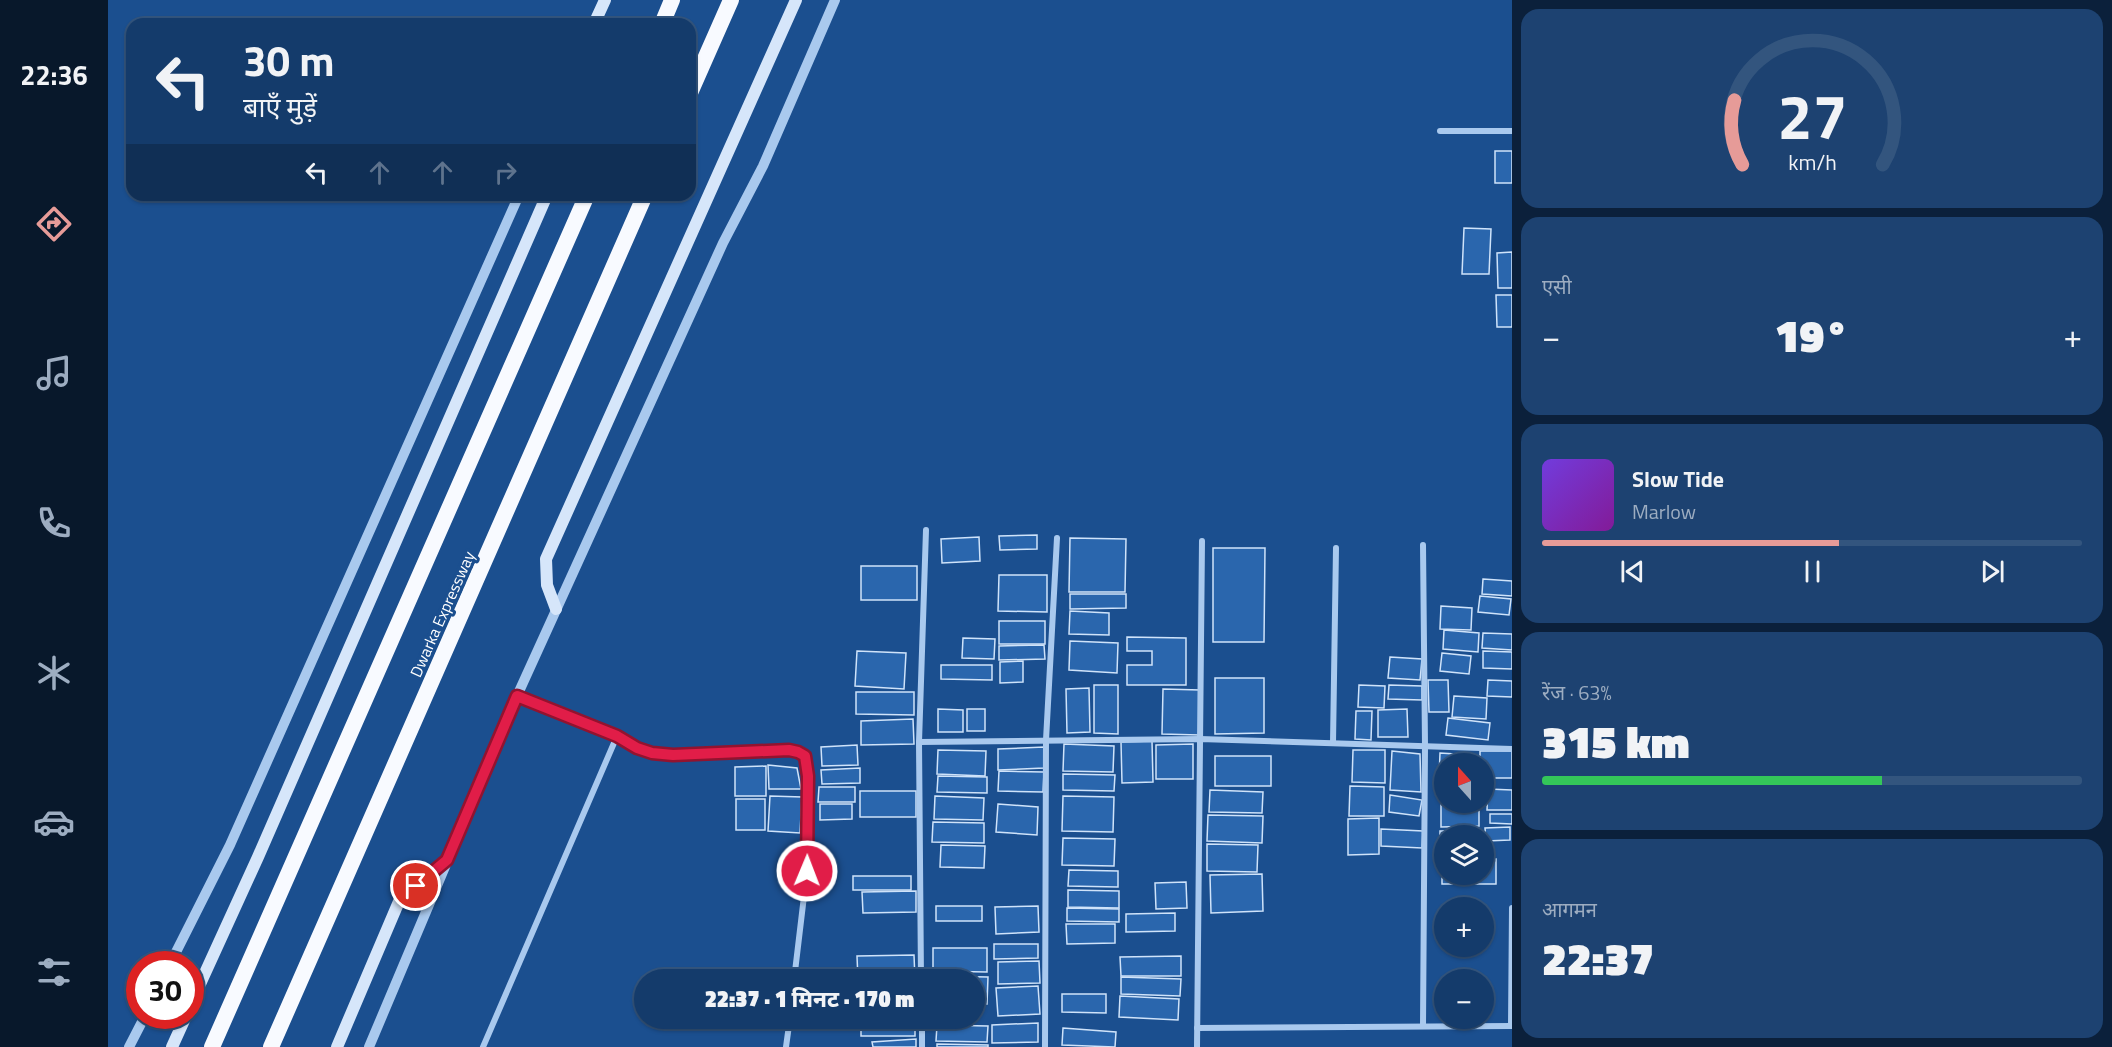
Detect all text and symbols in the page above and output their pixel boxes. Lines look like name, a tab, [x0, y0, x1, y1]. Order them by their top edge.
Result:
text: 30 m	[243, 28, 335, 92]
icon: left	[144, 42, 222, 120]
text: 22:36	[20, 54, 88, 95]
text: 27	[1777, 68, 1847, 163]
text: बाएँ मुड़ें	[243, 86, 317, 127]
text: km/h	[1788, 147, 1836, 179]
icon: left	[300, 156, 333, 189]
icon: ahead	[363, 156, 396, 189]
icon: ahead	[426, 156, 459, 189]
icon: right	[489, 156, 522, 189]
icon: directions	[33, 203, 75, 245]
text: एसी	[1542, 271, 1572, 302]
text: 19°	[1775, 301, 1849, 369]
text: −	[1542, 311, 1560, 361]
text: +	[2064, 311, 2082, 361]
icon: music	[33, 352, 75, 394]
text: Slow Tide	[1632, 462, 1724, 496]
text: Marlow	[1632, 496, 1696, 527]
icon: phone	[33, 502, 75, 544]
street label: Dwarka Expressway	[403, 547, 481, 681]
icon: previous	[1616, 555, 1649, 588]
icon: pause	[1796, 555, 1829, 588]
icon: next	[1976, 555, 2009, 588]
icon: climate	[33, 652, 75, 694]
text: रेंज · 63%	[1542, 677, 1612, 708]
text: 315 km	[1542, 707, 1690, 775]
north arrow	[1434, 753, 1494, 813]
map controls	[1434, 753, 1494, 1029]
icon: car	[33, 801, 75, 843]
button: layers	[1434, 825, 1494, 885]
position arrow	[775, 839, 839, 903]
pin	[390, 860, 441, 911]
icon: arrive	[399, 869, 432, 902]
text: आगमन	[1542, 894, 1597, 925]
button: +	[1434, 897, 1494, 957]
text: 22:37	[1542, 924, 1654, 992]
icon: filters	[33, 951, 75, 993]
speed limit sign: 30	[126, 951, 204, 1029]
button: −	[1434, 969, 1494, 1029]
text: 22:37 · 1 मिनट · 170 m	[705, 982, 914, 1016]

